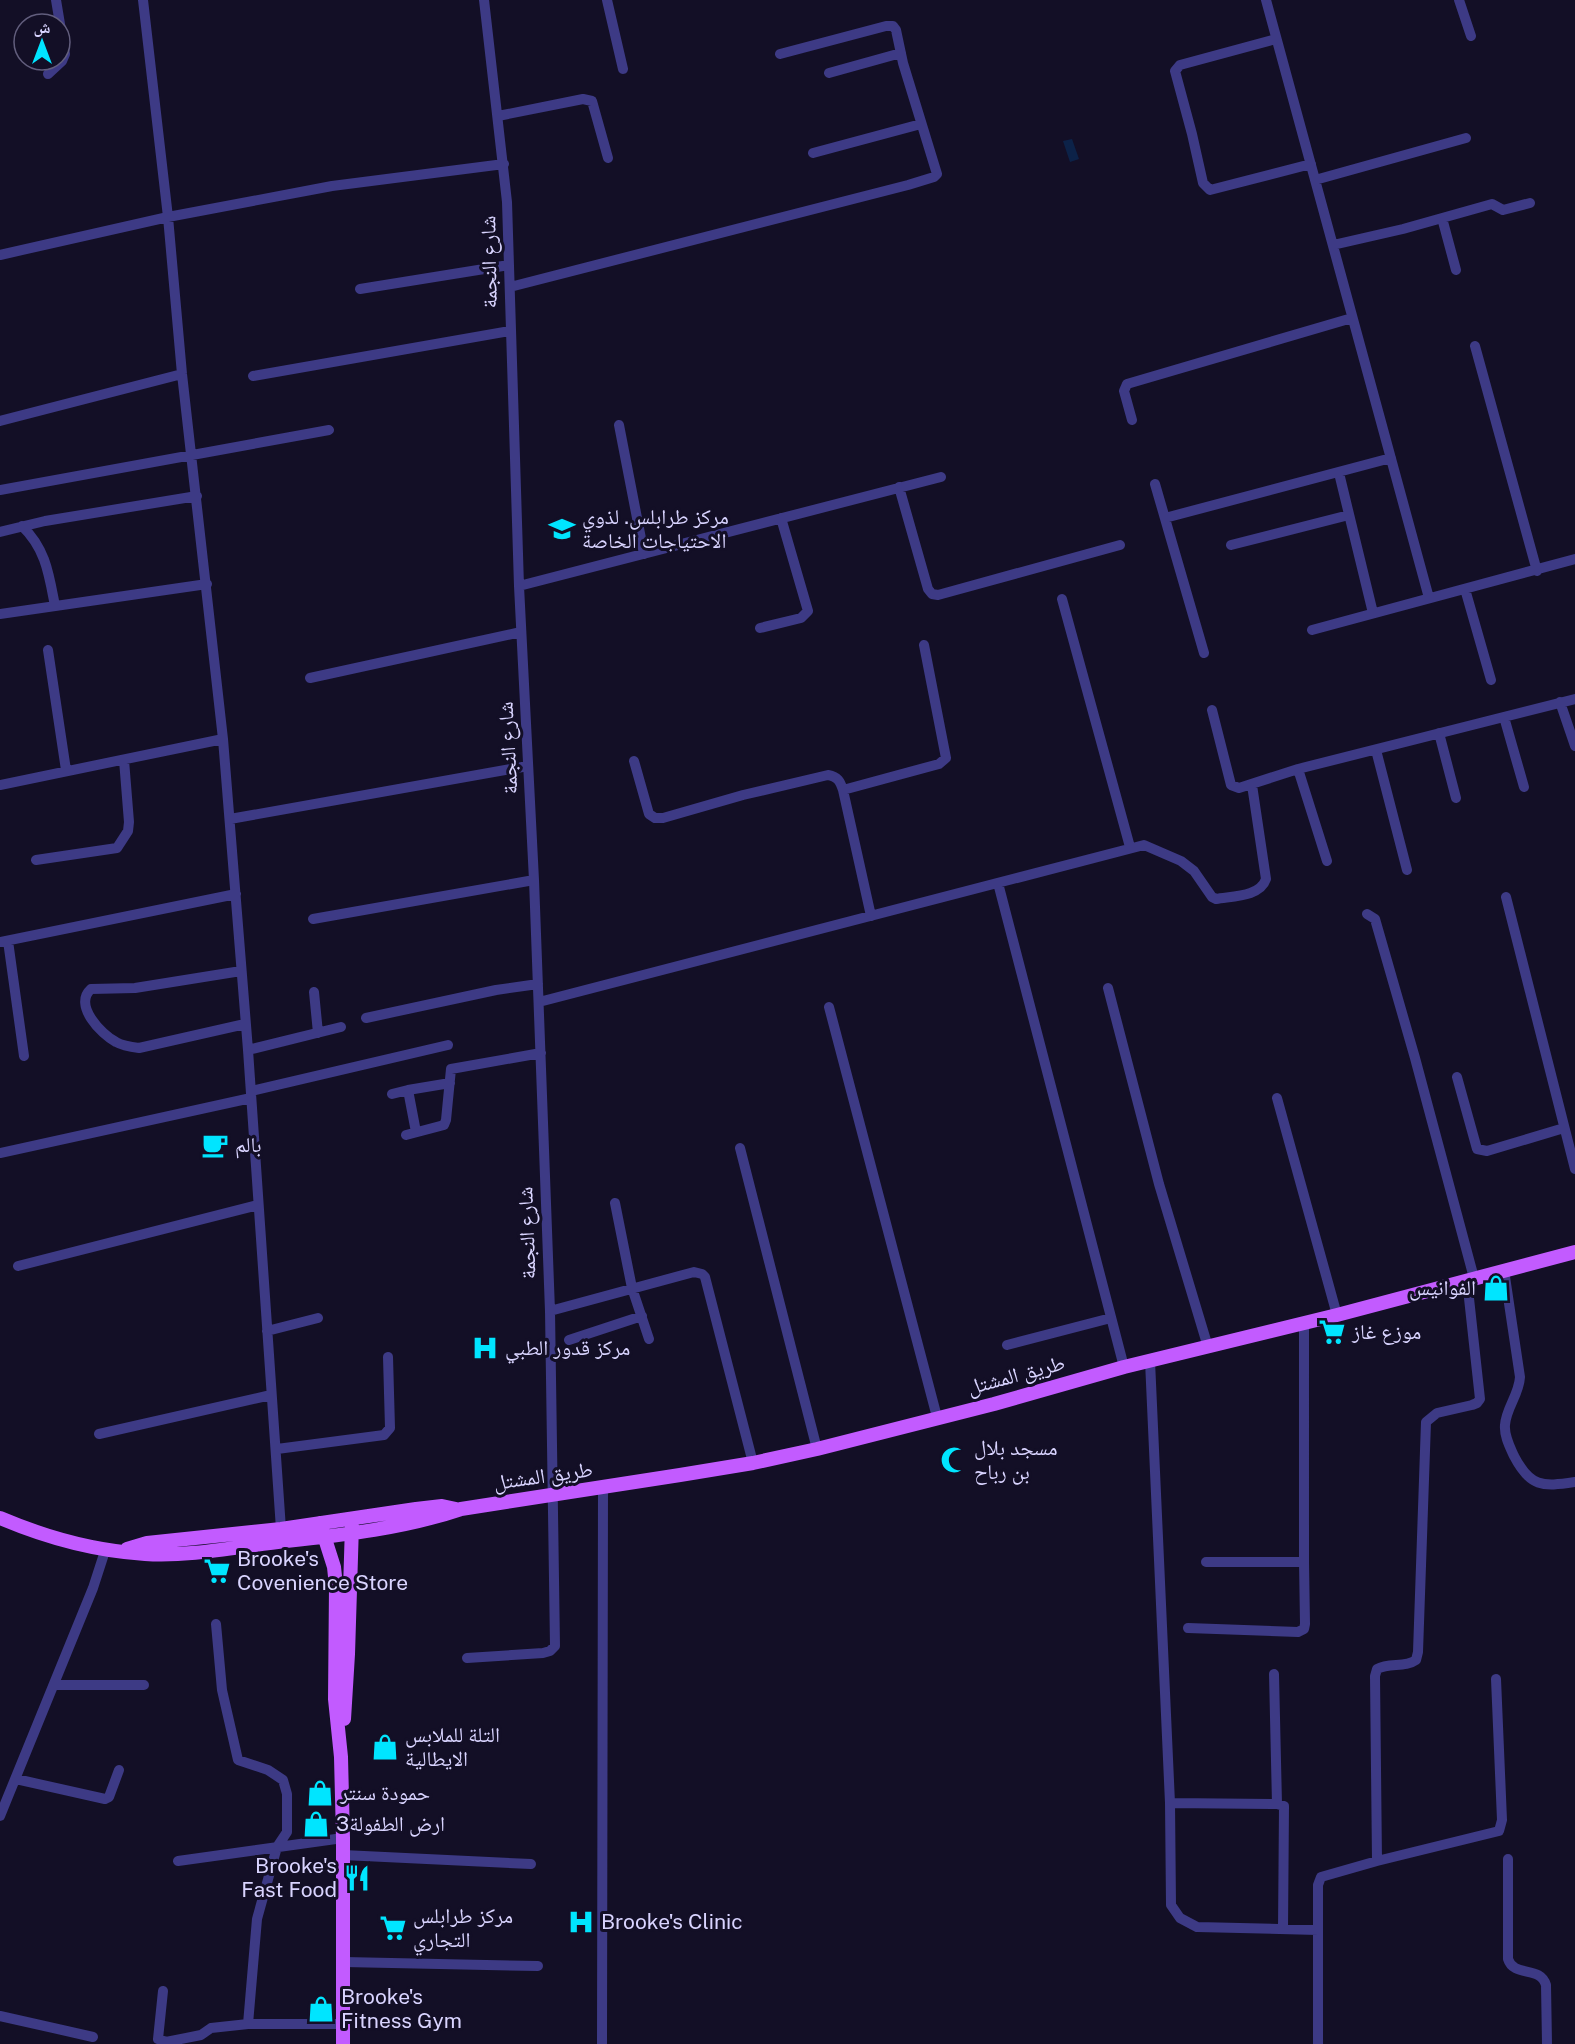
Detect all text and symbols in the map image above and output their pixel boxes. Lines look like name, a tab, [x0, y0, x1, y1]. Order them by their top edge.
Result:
north arrow	[12, 12, 72, 72]
text: ش	[34, 18, 51, 37]
street label: شارع النجمة	[475, 215, 503, 309]
place label: مركز طرابلس. لذوي الاحتياجات الخاصة	[582, 504, 729, 553]
school or university icon: مركز طرابلس. لذوي الاحتياجات الخاصة	[547, 514, 577, 544]
street label: شارع النجمة	[493, 701, 523, 795]
cafe icon: بالم	[200, 1130, 230, 1160]
place label: بالم	[235, 1132, 262, 1159]
street label: شارع النجمة	[512, 1186, 542, 1280]
shop icon: الفوانيس	[1481, 1273, 1511, 1303]
place label: الفوانيس	[1409, 1275, 1476, 1301]
supermarket icon: موزع غاز	[1317, 1317, 1347, 1347]
place label: موزع غاز	[1351, 1319, 1421, 1345]
hospital icon: مركز قدور الطبي	[470, 1333, 500, 1363]
place label: مركز قدور الطبي	[505, 1335, 630, 1364]
street label: طريق المشتل	[964, 1349, 1068, 1401]
place label: مسجد بلال بن رباح	[974, 1435, 1058, 1485]
mosque icon: مسجد بلال بن رباح	[939, 1445, 969, 1475]
street label: طريق المشتل	[492, 1456, 594, 1496]
place label: Brooke's Covenience Store	[237, 1546, 408, 1595]
supermarket icon: Brooke's Covenience Store	[202, 1556, 232, 1586]
place label: التلة للملابس الايطالية	[405, 1722, 500, 1771]
shop icon: التلة للملابس الايطالية	[370, 1732, 400, 1762]
shop icon: حمودة سنتر	[305, 1778, 335, 1808]
place label: حمودة سنتر	[339, 1780, 430, 1805]
shop icon: ارض الطفولة3	[301, 1809, 331, 1839]
place label: ارض الطفولة3	[336, 1811, 445, 1837]
place label: Brooke's Fast Food	[241, 1853, 337, 1902]
restaurant icon: Brooke's Fast Food	[342, 1863, 372, 1893]
place label: مركز طرابلس التجاري	[413, 1903, 513, 1956]
hospital icon: Brooke's Clinic	[566, 1907, 596, 1937]
place label: Brooke's Clinic	[601, 1909, 743, 1934]
supermarket icon: مركز طرابلس التجاري	[378, 1913, 408, 1943]
place label: Brooke's Fitness Gym	[341, 1984, 462, 2033]
shop icon: Brooke's Fitness Gym	[306, 1994, 336, 2024]

